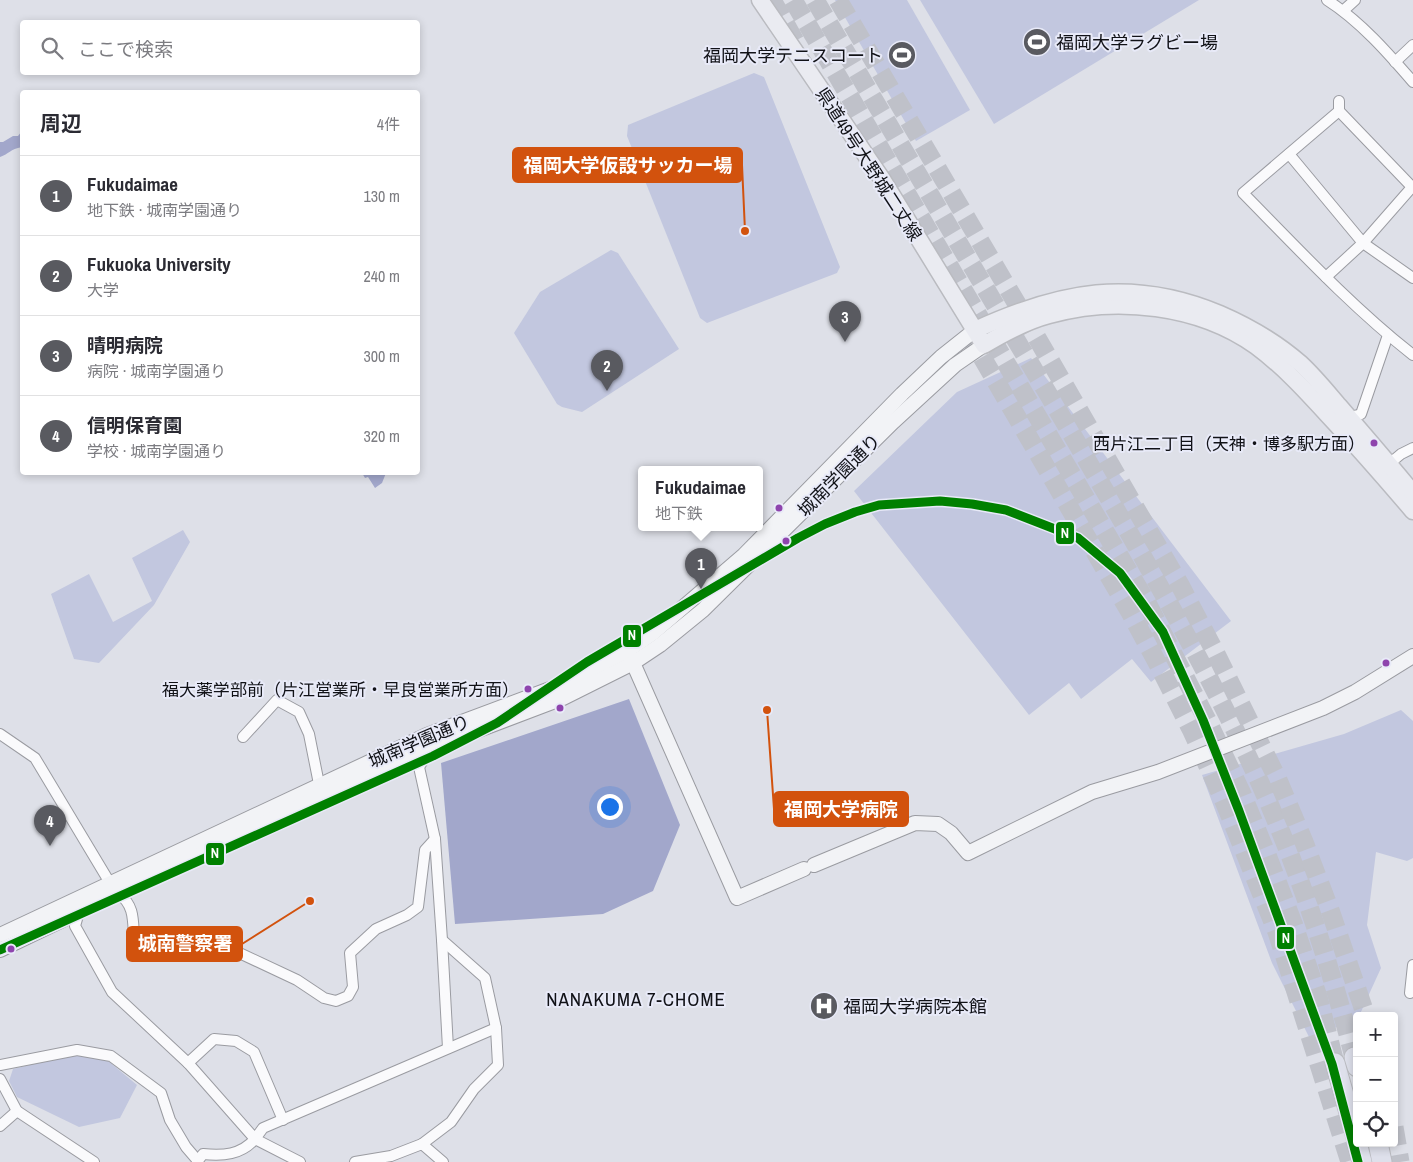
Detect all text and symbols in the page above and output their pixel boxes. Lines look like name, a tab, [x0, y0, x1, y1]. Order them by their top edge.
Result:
search box	[20, 20, 420, 75]
sports icon: 福岡大学ラグビー場	[1022, 27, 1052, 57]
place label: 福岡大学ラグビー場	[1056, 30, 1218, 55]
icon: search	[38, 34, 66, 62]
text: ここで検索	[78, 36, 173, 62]
sports icon: 福岡大学テニスコート	[887, 40, 917, 70]
place label: 福岡大学テニスコート	[703, 43, 883, 68]
street label: 県道49号大野城二丈線	[810, 82, 928, 246]
text: 周辺	[40, 109, 82, 138]
text: 4件	[377, 113, 400, 135]
callout: 福岡大学仮設サッカー場	[513, 148, 742, 182]
text: 福岡大学仮設サッカー場	[523, 152, 733, 178]
text: Fukudaimae	[87, 171, 178, 197]
text: 1	[52, 185, 60, 207]
text: 130 m	[364, 185, 400, 207]
text: 地下鉄 · 城南学園通り	[87, 199, 242, 221]
text: Fukuoka University	[87, 251, 231, 277]
text: 2	[52, 265, 60, 287]
text: 240 m	[364, 265, 400, 287]
text: 大学	[87, 279, 119, 301]
pin: 3	[829, 301, 861, 342]
text: 晴明病院	[87, 332, 163, 358]
text: 3	[52, 345, 60, 367]
text: 300 m	[364, 345, 400, 367]
pin: 2	[591, 350, 623, 391]
text: 病院 · 城南学園通り	[87, 360, 226, 382]
text: 信明保育園	[87, 412, 182, 438]
text: 4	[52, 425, 60, 447]
text: 320 m	[364, 425, 400, 447]
street label: 城南学園通り	[792, 428, 886, 522]
place label: 西片江二丁目（天神・博多駅方面）	[1093, 432, 1365, 455]
marker: 西片江二丁目（天神・博多駅方面）	[1369, 438, 1379, 448]
text: 学校 · 城南学園通り	[87, 440, 226, 462]
popup	[638, 466, 763, 531]
text: Fukudaimae	[655, 474, 746, 500]
text: 地下鉄	[655, 502, 703, 524]
unlabelled marker	[774, 503, 784, 513]
line badge: N	[1055, 521, 1075, 545]
text: N	[1061, 524, 1069, 542]
unlabelled marker	[781, 536, 791, 546]
pin: 1	[685, 548, 717, 589]
line badge: N	[622, 624, 642, 648]
text: N	[628, 626, 636, 644]
unlabelled marker	[1381, 658, 1391, 668]
place label: 福大薬学部前（片江営業所・早良営業所方面）	[162, 678, 519, 701]
marker: 福大薬学部前（片江営業所・早良営業所方面）	[523, 684, 533, 694]
unlabelled marker	[555, 703, 565, 713]
street label: 城南学園通り	[364, 708, 474, 774]
callout: 福岡大学病院	[774, 792, 908, 826]
your location	[597, 794, 623, 820]
text: 福岡大学病院	[784, 796, 898, 822]
pin: 4	[34, 805, 66, 846]
line badge: N	[205, 842, 225, 866]
text: N	[211, 844, 219, 862]
line badge: N	[1276, 926, 1295, 950]
callout: 城南警察署	[127, 927, 242, 961]
text: N	[1282, 929, 1290, 947]
text: 城南警察署	[137, 930, 233, 956]
unlabelled marker	[6, 944, 16, 954]
district label: NANAKUMA 7-CHOME	[546, 986, 726, 1012]
hospital icon: 福岡大学病院本館	[809, 991, 839, 1021]
place label: 福岡大学病院本館	[843, 994, 987, 1019]
map controls	[1353, 1012, 1398, 1147]
button: +	[1353, 1012, 1398, 1057]
button: −	[1353, 1057, 1398, 1102]
button: locate	[1353, 1102, 1398, 1147]

